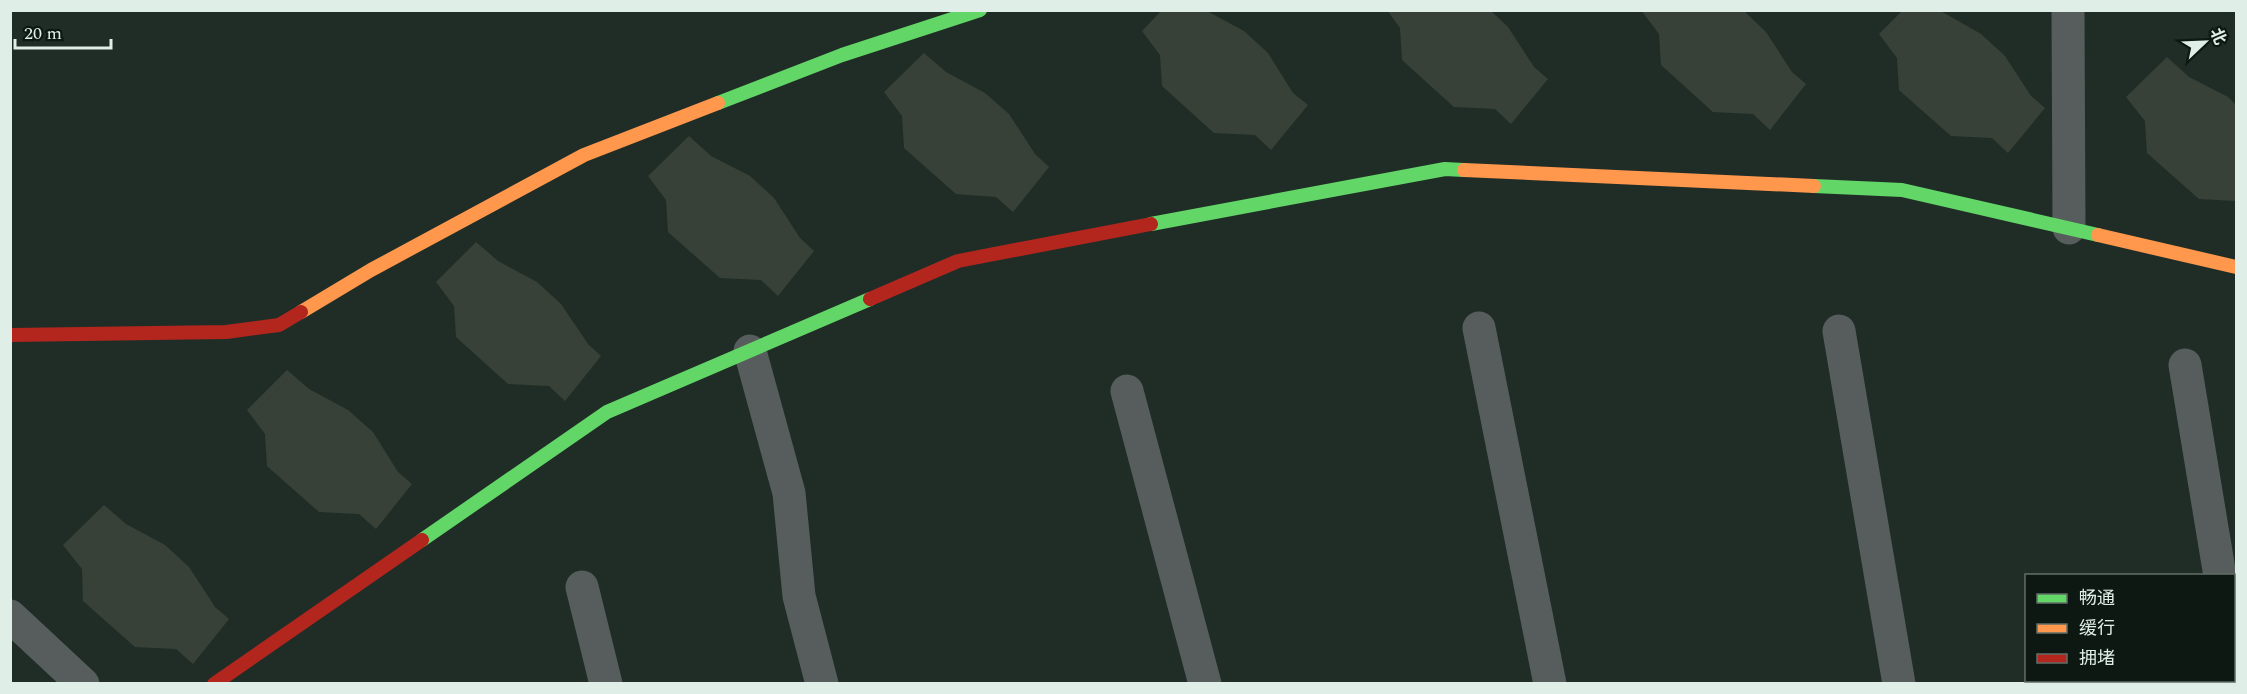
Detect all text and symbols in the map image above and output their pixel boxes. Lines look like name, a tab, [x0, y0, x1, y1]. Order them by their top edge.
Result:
scale bar	[15, 12, 111, 50]
north arrow	[2175, 12, 2235, 72]
text: 20 m	[24, 20, 62, 47]
text: 北	[2204, 24, 2232, 49]
legend	[2025, 574, 2235, 682]
text: 畅通	[2079, 585, 2115, 612]
text: 缓行	[2079, 615, 2115, 642]
text: 拥堵	[2079, 645, 2115, 672]

